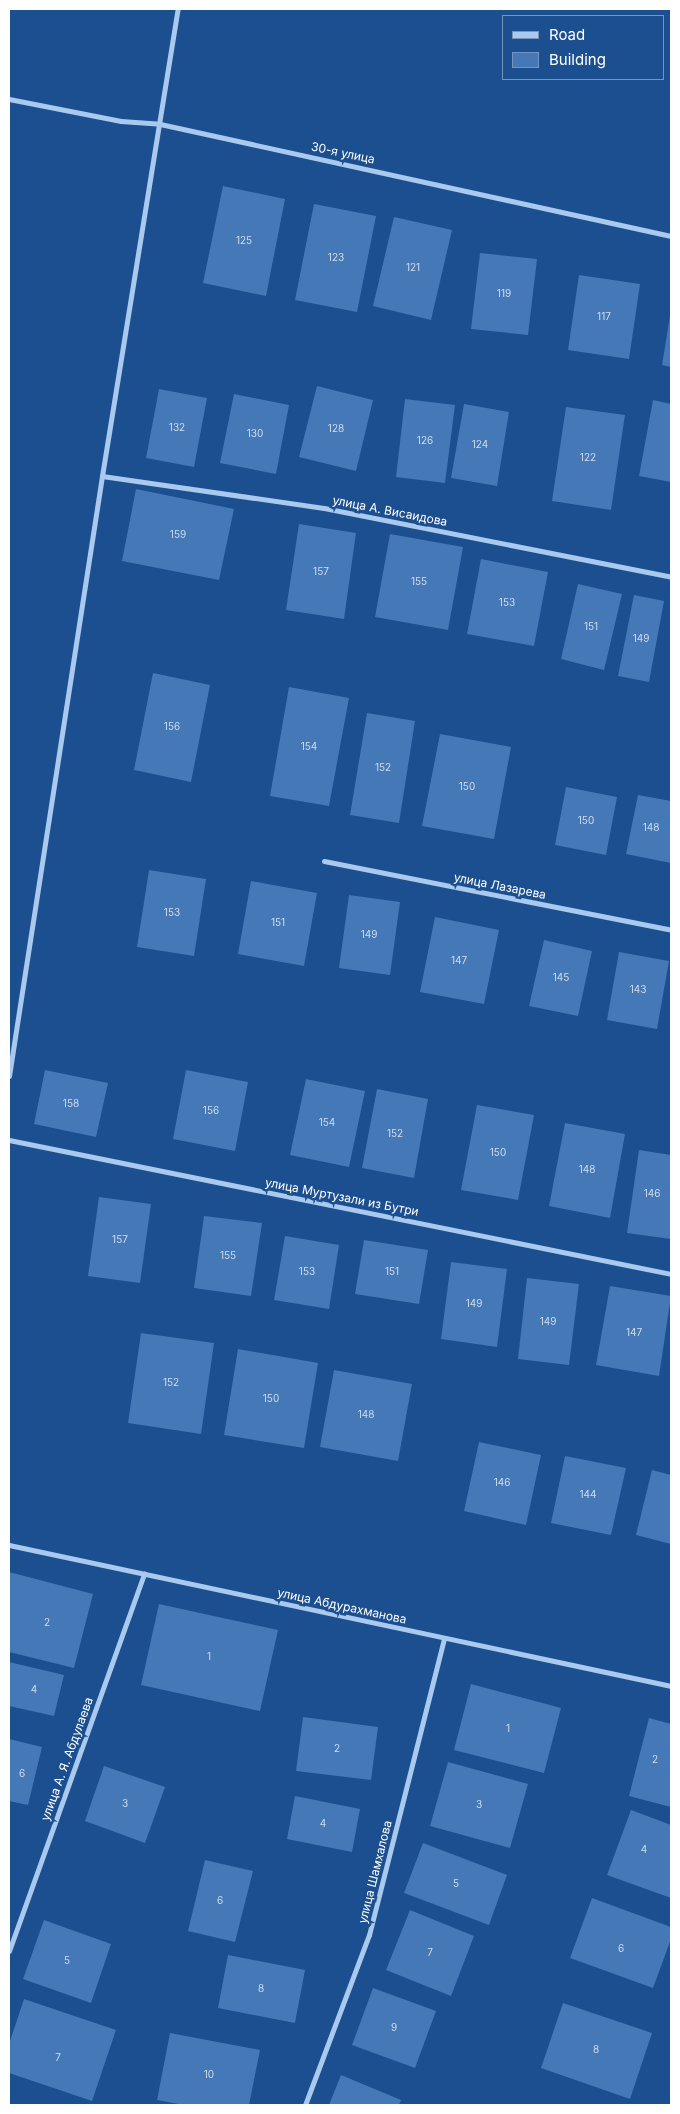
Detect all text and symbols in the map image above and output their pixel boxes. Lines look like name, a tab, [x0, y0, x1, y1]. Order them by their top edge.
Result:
legend	[502, 15, 665, 80]
text: Road	[549, 25, 585, 44]
text: Building	[549, 50, 606, 69]
street label: 30-я улица	[310, 139, 376, 167]
house number: 125	[236, 235, 252, 247]
house number: 123	[328, 252, 344, 264]
house number: 121	[406, 262, 420, 274]
house number: 119	[497, 288, 511, 300]
house number: 117	[597, 311, 611, 323]
house number: 132	[169, 422, 185, 434]
house number: 128	[328, 423, 344, 435]
house number: 130	[247, 428, 263, 440]
house number: 126	[417, 435, 433, 447]
house number: 124	[472, 439, 488, 451]
house number: 122	[580, 452, 596, 464]
street label: улица А. Висаидова	[331, 493, 449, 529]
house number: 159	[170, 529, 186, 541]
house number: 157	[313, 566, 329, 578]
house number: 155	[411, 576, 427, 588]
house number: 153	[499, 597, 515, 609]
house number: 151	[584, 621, 598, 633]
house number: 149	[633, 633, 649, 645]
house number: 156	[164, 721, 180, 733]
house number: 154	[301, 741, 317, 753]
house number: 152	[375, 762, 391, 774]
house number: 150	[459, 781, 475, 793]
house number: 150	[578, 815, 594, 827]
house number: 148	[643, 822, 659, 834]
street label: улица Лазарева	[453, 870, 547, 902]
house number: 153	[164, 907, 180, 919]
house number: 151	[271, 917, 285, 929]
house number: 149	[361, 929, 377, 941]
house number: 147	[451, 955, 467, 967]
house number: 145	[553, 972, 569, 984]
house number: 143	[630, 984, 646, 996]
house number: 158	[63, 1098, 79, 1110]
house number: 156	[203, 1105, 219, 1117]
house number: 154	[319, 1117, 335, 1129]
house number: 152	[387, 1128, 403, 1140]
house number: 150	[490, 1147, 506, 1159]
house number: 148	[579, 1164, 595, 1176]
street label: улица Муртузали из Бутри	[264, 1175, 420, 1219]
house number: 146	[644, 1188, 660, 1200]
house number: 157	[112, 1234, 128, 1246]
house number: 155	[220, 1250, 236, 1262]
house number: 153	[299, 1266, 315, 1278]
house number: 151	[385, 1266, 399, 1278]
house number: 149	[466, 1298, 482, 1310]
house number: 149	[540, 1316, 556, 1328]
house number: 147	[626, 1327, 642, 1339]
house number: 152	[163, 1377, 179, 1389]
house number: 150	[263, 1393, 279, 1405]
house number: 148	[358, 1409, 374, 1421]
house number: 146	[494, 1477, 510, 1489]
house number: 144	[580, 1489, 596, 1501]
street label: улица Абдурахманова	[276, 1585, 408, 1627]
house number: 2	[44, 1617, 50, 1629]
house number: 1	[207, 1651, 211, 1663]
house number: 4	[31, 1684, 37, 1696]
street label: улица А. Я. Абдулаева	[38, 1695, 96, 1823]
house number: 1	[506, 1723, 510, 1735]
house number: 2	[334, 1743, 340, 1755]
house number: 2	[652, 1754, 658, 1766]
house number: 6	[19, 1768, 25, 1780]
house number: 3	[122, 1798, 128, 1810]
house number: 3	[476, 1799, 482, 1811]
house number: 4	[320, 1818, 326, 1830]
street label: улица Шамхалова	[355, 1819, 395, 1925]
house number: 4	[641, 1844, 647, 1856]
house number: 5	[453, 1878, 459, 1890]
house number: 6	[217, 1895, 223, 1907]
house number: 6	[618, 1943, 624, 1955]
house number: 7	[427, 1947, 433, 1959]
house number: 5	[64, 1955, 70, 1967]
house number: 8	[258, 1983, 264, 1995]
house number: 9	[391, 2022, 397, 2034]
house number: 8	[593, 2044, 599, 2056]
house number: 7	[55, 2052, 61, 2064]
house number: 10	[204, 2069, 214, 2081]

